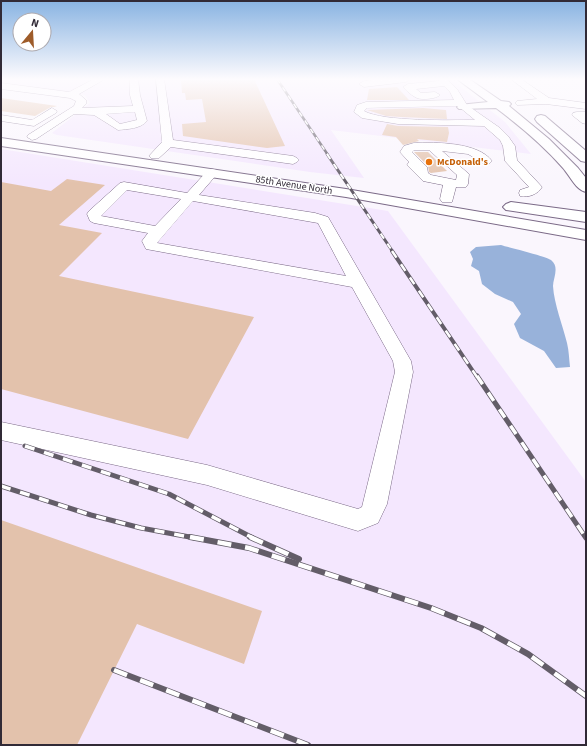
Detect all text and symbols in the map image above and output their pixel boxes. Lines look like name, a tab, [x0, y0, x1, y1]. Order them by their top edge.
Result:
north arrow	[12, 12, 52, 52]
text: N	[29, 15, 41, 31]
place label: McDonald's	[437, 155, 489, 169]
marker: McDonald's	[424, 157, 434, 167]
street label: 85th Avenue North	[255, 172, 333, 198]

